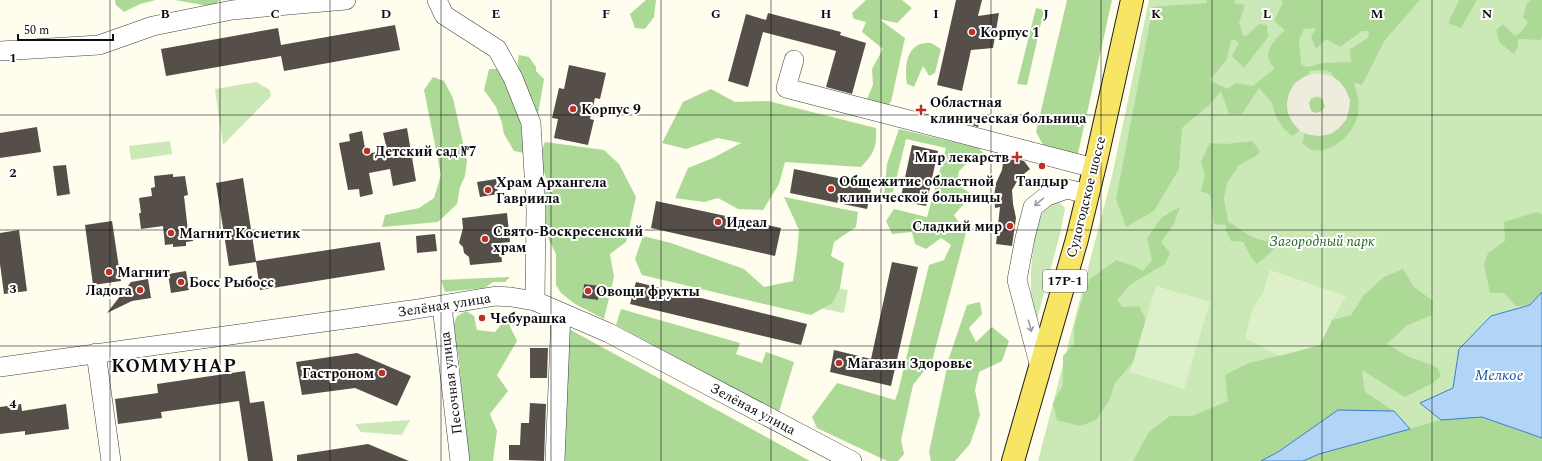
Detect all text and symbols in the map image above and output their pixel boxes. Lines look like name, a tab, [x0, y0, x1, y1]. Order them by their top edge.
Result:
text: B	[160, 4, 170, 24]
text: C	[270, 4, 280, 24]
text: D	[381, 4, 391, 24]
text: E	[492, 4, 501, 24]
text: F	[602, 4, 610, 24]
text: G	[711, 4, 721, 24]
text: H	[821, 4, 832, 24]
text: I	[933, 4, 939, 24]
text: J	[1043, 4, 1049, 24]
text: K	[1151, 4, 1161, 24]
text: L	[1263, 4, 1271, 24]
text: M	[1371, 4, 1384, 24]
text: N	[1482, 4, 1493, 24]
scale bar	[18, 16, 113, 42]
text: 50 m	[24, 21, 49, 40]
place label: Корпус 1	[980, 22, 1040, 43]
marker: Корпус 1	[967, 27, 977, 37]
text: 1	[9, 48, 17, 68]
place label: Областная клиническая больница	[930, 92, 1087, 129]
place label: Корпус 9	[581, 99, 641, 120]
marker: Корпус 9	[568, 104, 578, 114]
marker: Областная клиническая больница	[915, 104, 927, 116]
street label: Судогодское шоссе	[1061, 134, 1111, 260]
place label: Детский сад №7	[375, 141, 477, 162]
marker: Детский сад №7	[362, 146, 372, 156]
place label: Мир лекарств	[914, 147, 1009, 168]
marker: Мир лекарств	[1012, 152, 1022, 162]
marker: Тандыр	[1037, 161, 1047, 171]
text: 2	[9, 163, 17, 183]
place label: Общежитие областной клинической больницы	[839, 171, 1001, 208]
place label: Тандыр	[1016, 171, 1068, 192]
place label: Храм Архангела Гавриила	[496, 172, 607, 209]
marker: Общежитие областной клинической больницы	[826, 184, 836, 194]
marker: Храм Архангела Гавриила	[483, 185, 493, 195]
one-way arrow	[1033, 198, 1044, 207]
place label: Идеал	[726, 212, 768, 233]
place label: Сладкий мир	[912, 216, 1002, 237]
marker: Идеал	[713, 217, 723, 227]
place label: Свято-Воскресенский храм	[493, 221, 643, 258]
marker: Сладкий мир	[1005, 221, 1015, 231]
place label: Магнит Косиетик	[179, 223, 301, 244]
marker: Магнит Косиетик	[166, 228, 176, 238]
park label: Загородный парк	[1269, 231, 1375, 252]
marker: Свято-Воскресенский храм	[480, 234, 490, 244]
place label: Магнит	[117, 262, 169, 283]
marker: Магнит	[104, 267, 114, 277]
road number: 17Р-1	[1043, 270, 1087, 292]
place label: Босс Рыбосс	[189, 272, 274, 293]
marker: Босс Рыбосс	[176, 277, 186, 287]
text: 3	[9, 279, 17, 299]
place label: Ладога	[86, 280, 133, 301]
place label: Овощи фрукты	[596, 281, 700, 302]
marker: Ладога	[135, 285, 145, 295]
marker: Овощи фрукты	[583, 286, 593, 296]
street label: Зелёная улица	[396, 287, 492, 323]
place label: Чебурашка	[490, 308, 567, 329]
marker: Чебурашка	[477, 313, 487, 323]
one-way arrow	[1027, 319, 1034, 332]
street label: Песочная улица	[434, 330, 468, 436]
district label: КОММУНАР	[111, 353, 237, 380]
place label: Магазин Здоровье	[847, 353, 972, 374]
marker: Магазин Здоровье	[834, 358, 844, 368]
place label: Гастроном	[302, 363, 375, 384]
water label: Мелкое	[1475, 364, 1524, 387]
marker: Гастроном	[377, 368, 387, 378]
street label: Зелёная улица	[707, 378, 800, 440]
text: 4	[9, 394, 17, 414]

